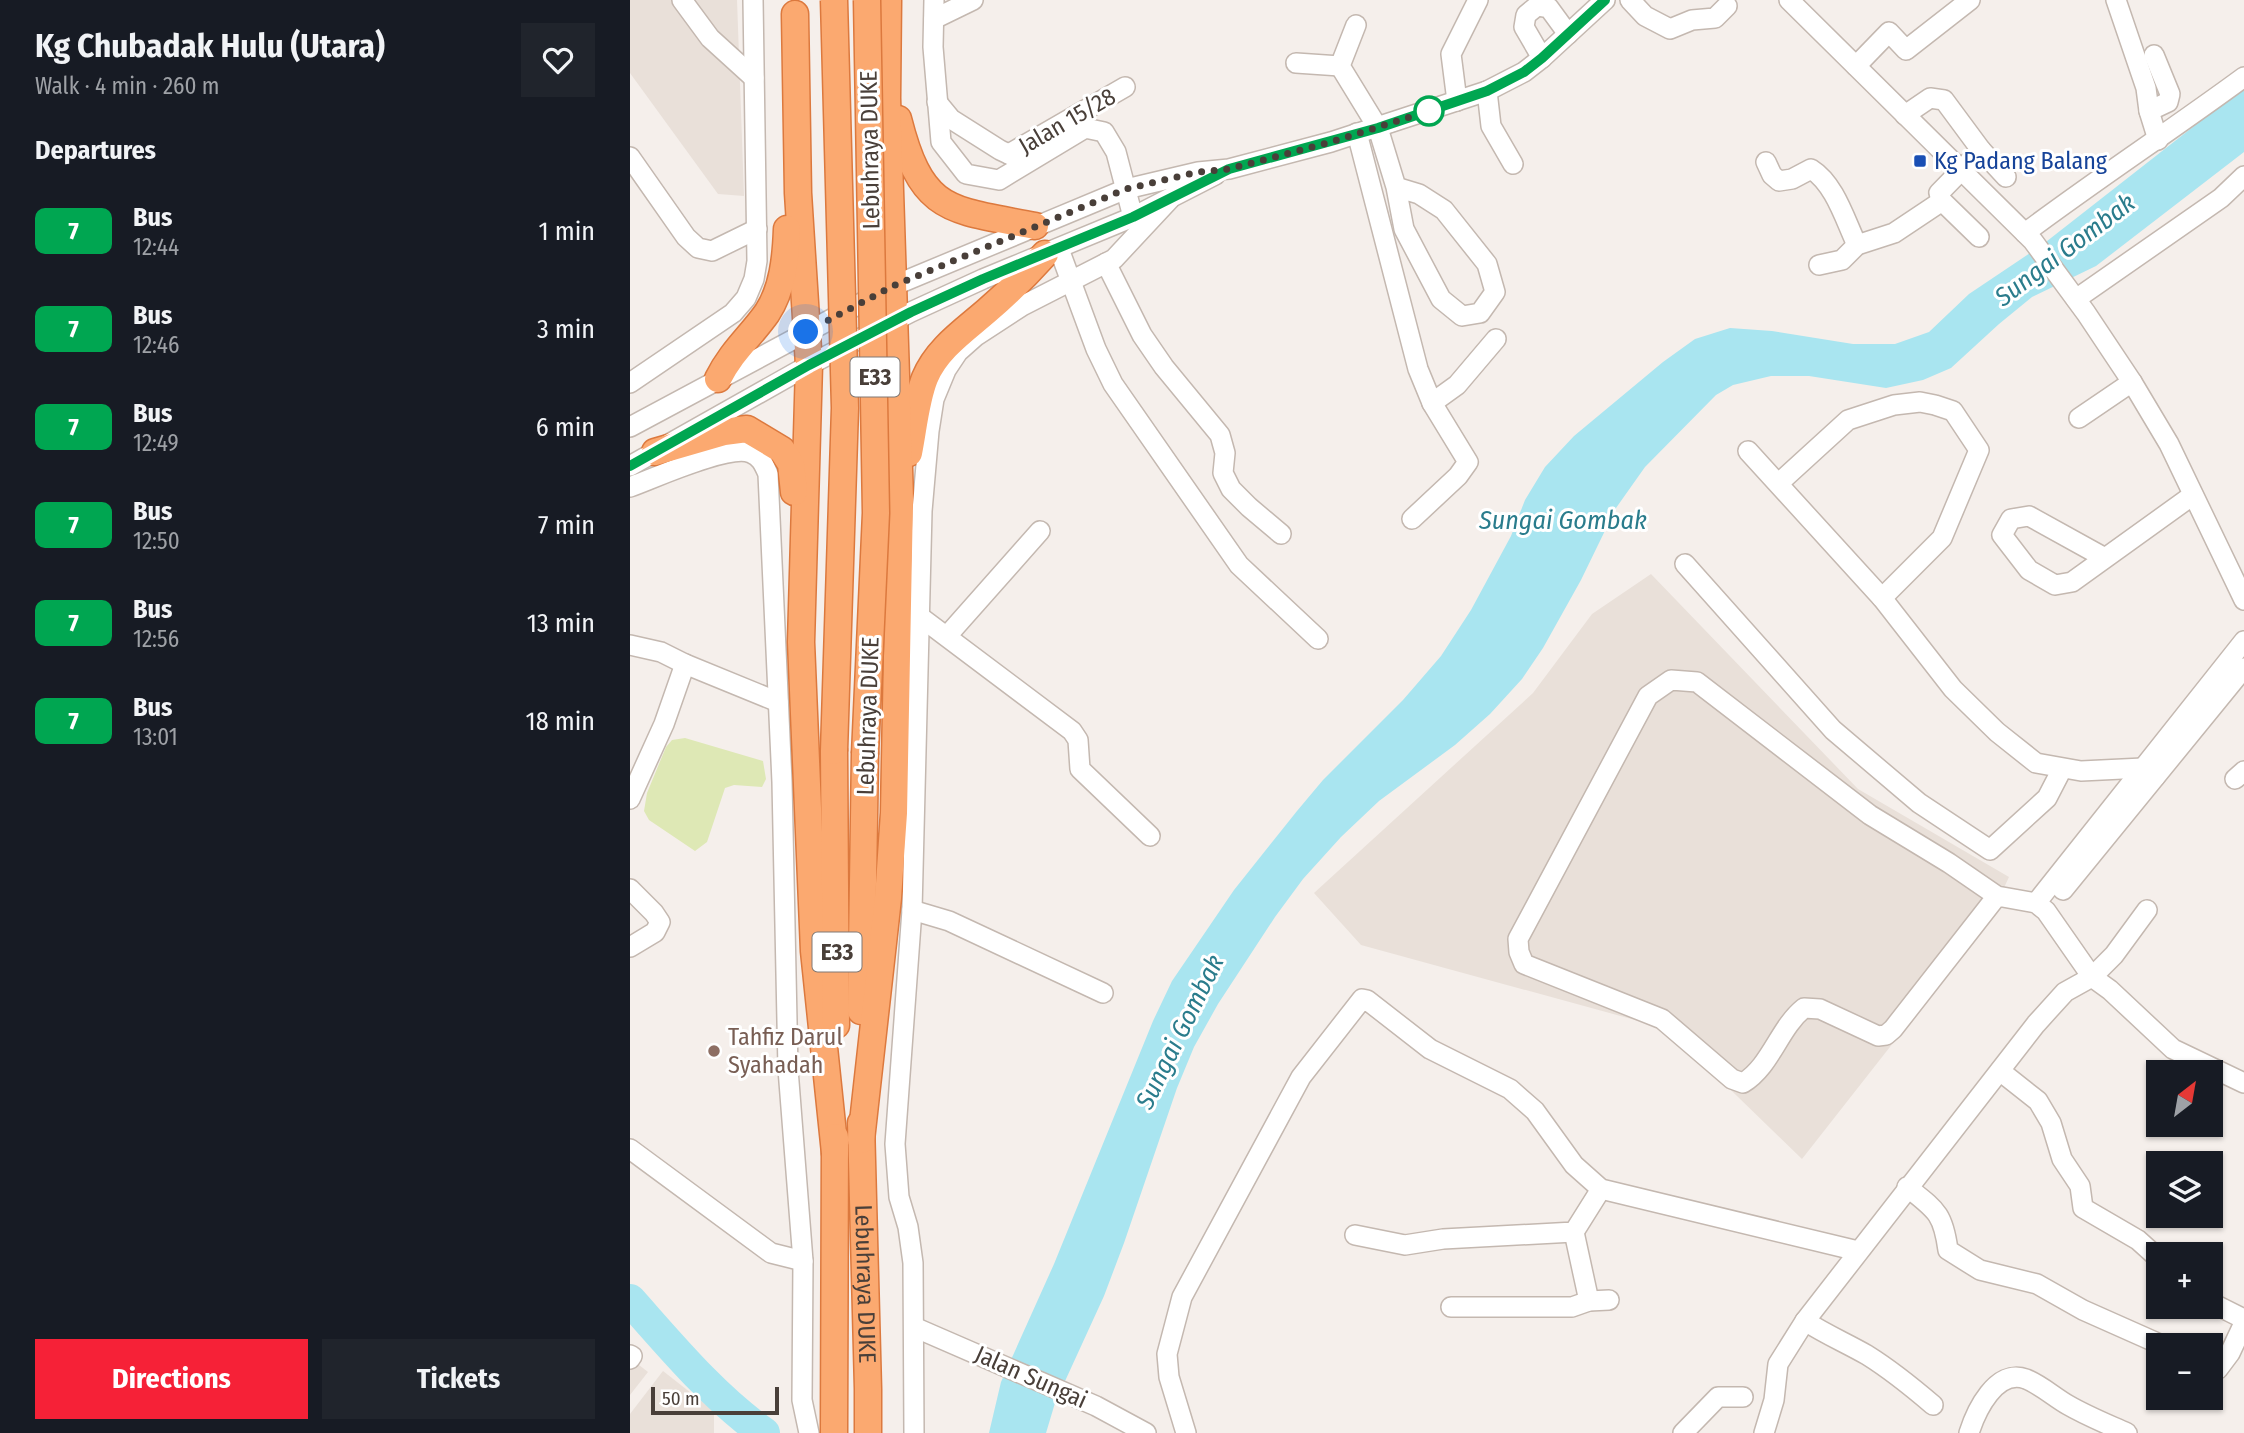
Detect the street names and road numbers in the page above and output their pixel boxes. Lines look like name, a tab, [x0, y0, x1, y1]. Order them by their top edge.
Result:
street label: Lebuhraya DUKE	[855, 70, 885, 230]
street label: Jalan 15/28	[1014, 82, 1120, 160]
road number: E33	[850, 358, 900, 396]
street label: Lebuhraya DUKE	[851, 636, 885, 796]
road number: E33	[812, 932, 862, 972]
street label: Lebuhraya DUKE	[849, 1204, 881, 1364]
street label: Jalan Sungai	[970, 1340, 1092, 1414]

